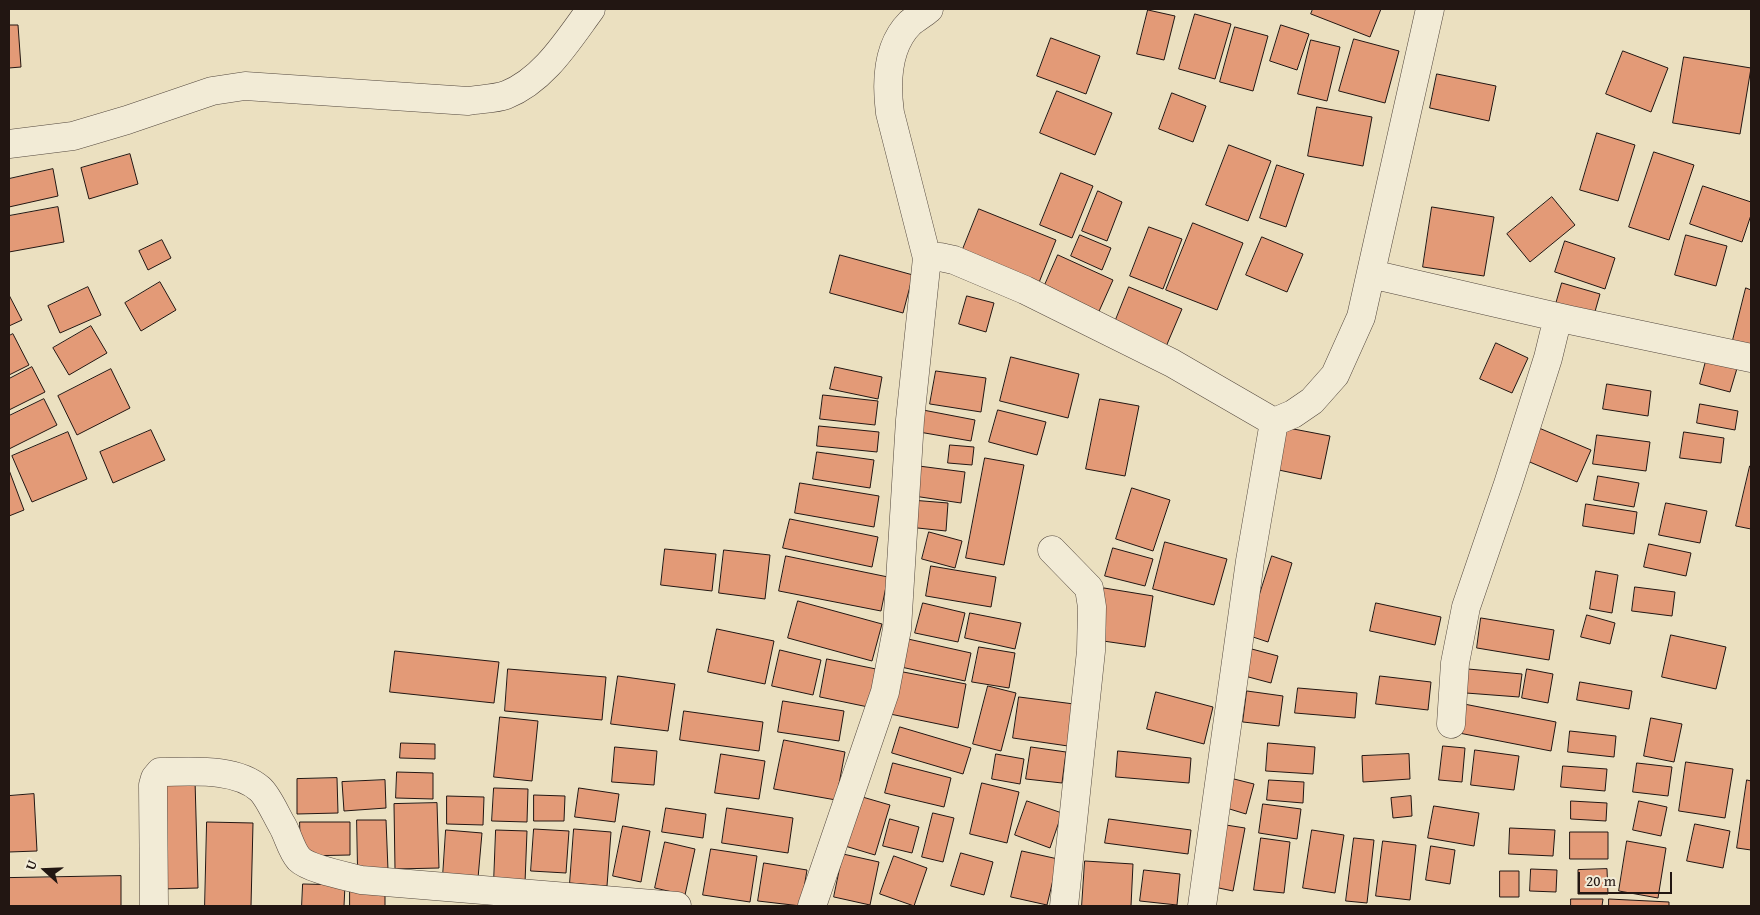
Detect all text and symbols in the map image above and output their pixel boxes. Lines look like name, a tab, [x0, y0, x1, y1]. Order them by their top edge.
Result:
north arrow	[20, 845, 70, 895]
text: U	[20, 857, 42, 873]
scale bar	[1580, 862, 1674, 894]
text: 20 m	[1586, 870, 1616, 891]

